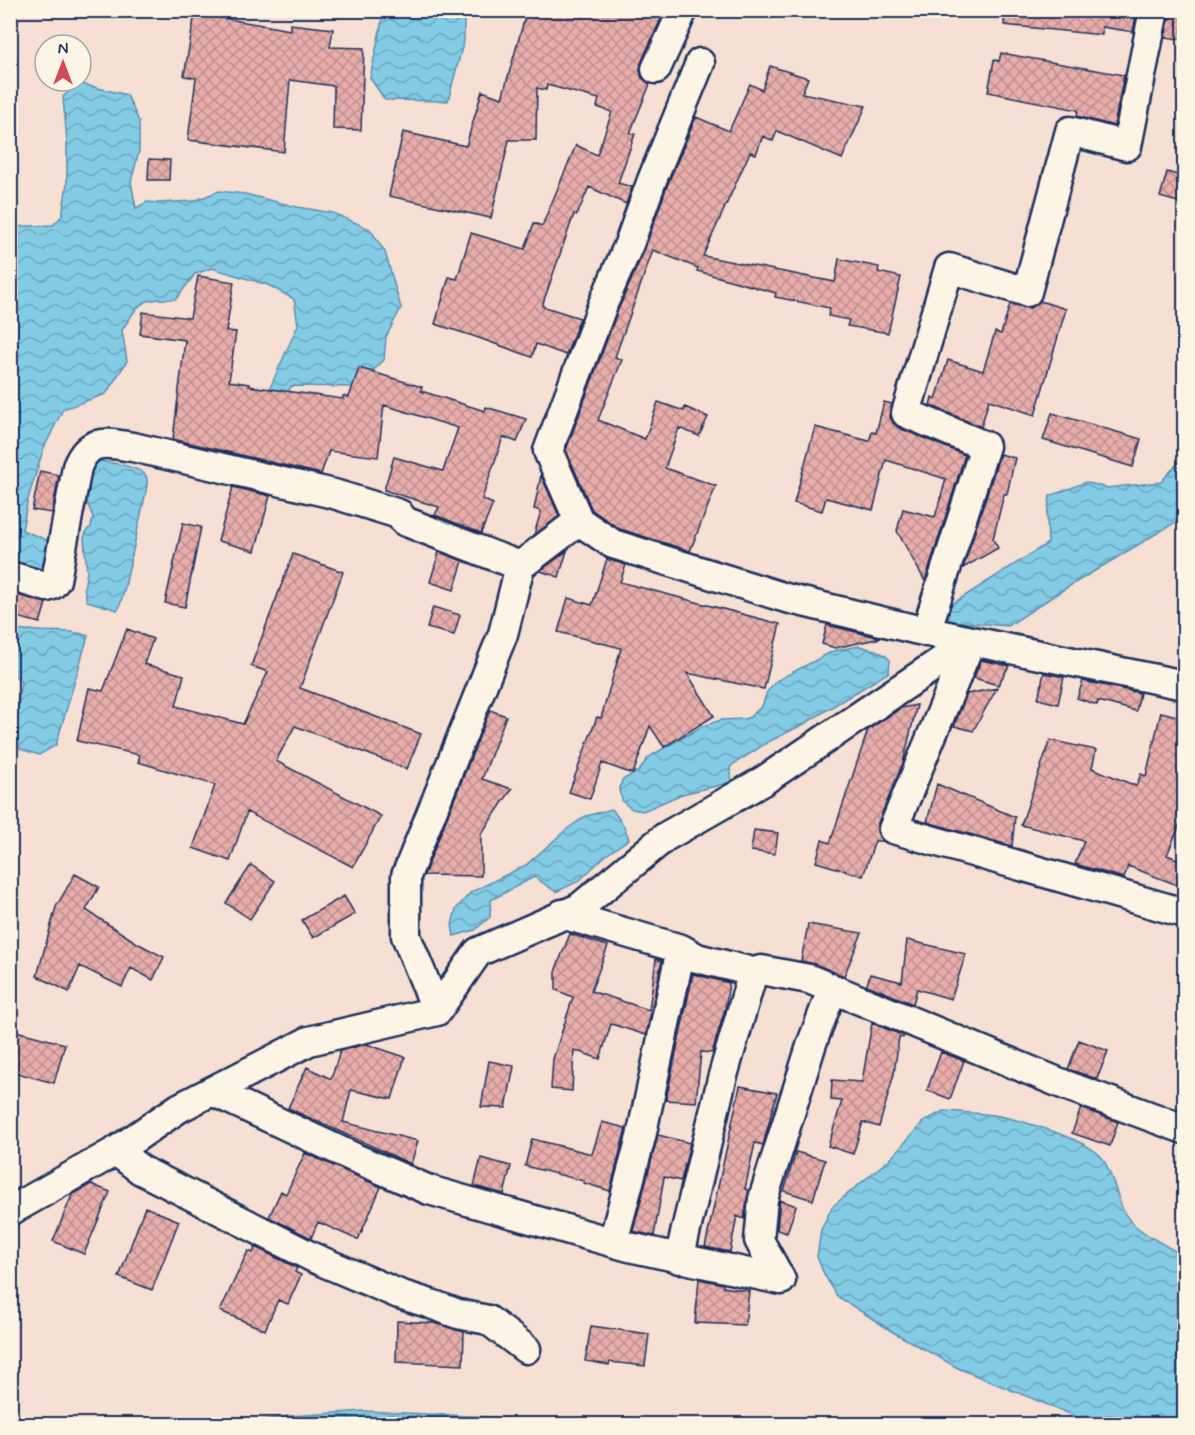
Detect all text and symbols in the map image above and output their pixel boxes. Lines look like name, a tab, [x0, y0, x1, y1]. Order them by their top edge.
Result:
north arrow	[33, 33, 93, 93]
text: N	[58, 39, 68, 60]

